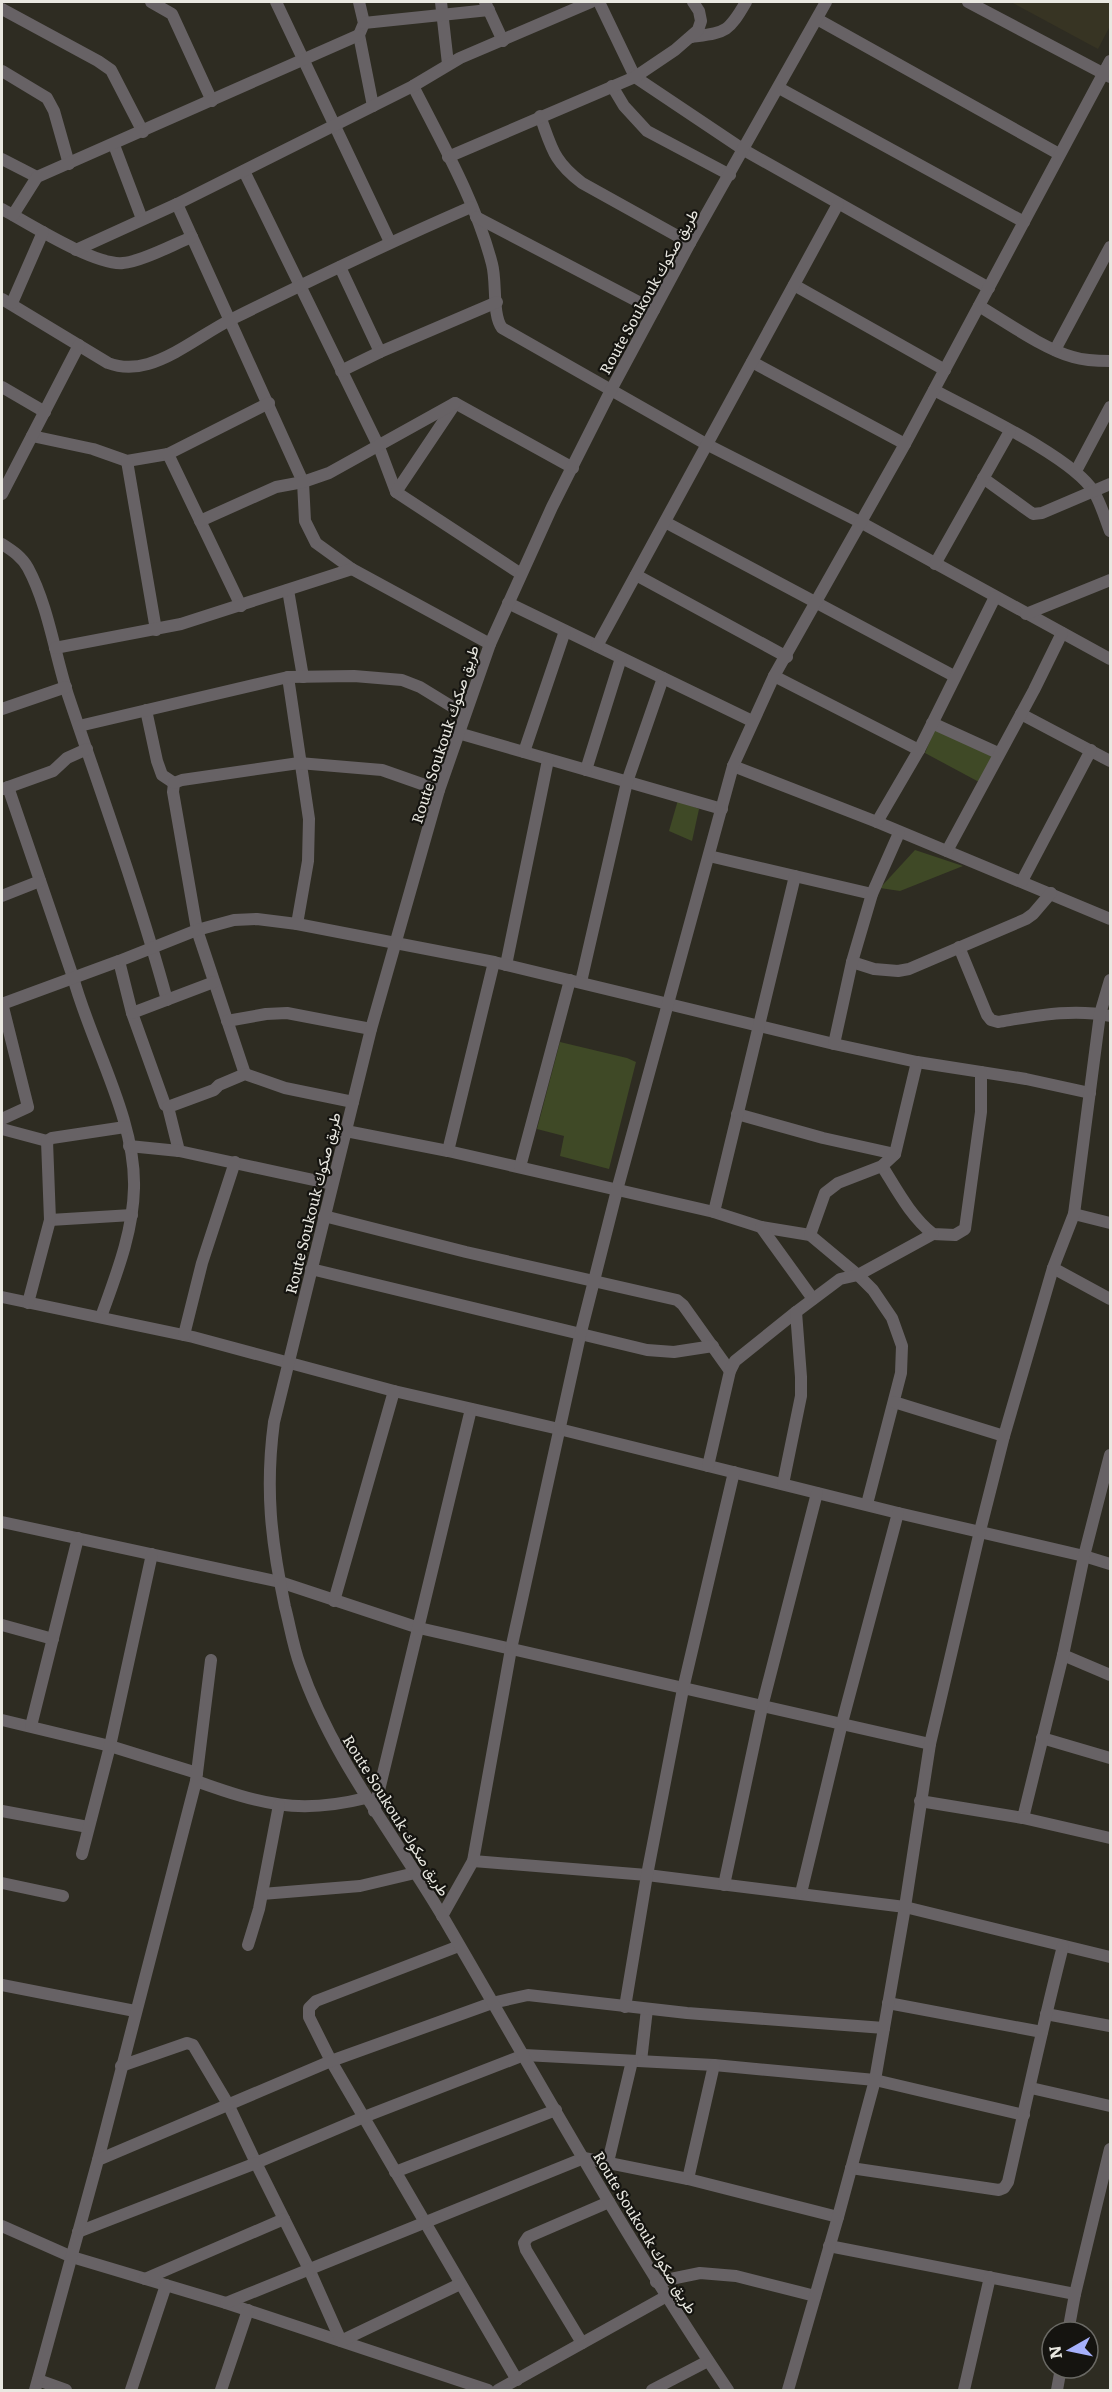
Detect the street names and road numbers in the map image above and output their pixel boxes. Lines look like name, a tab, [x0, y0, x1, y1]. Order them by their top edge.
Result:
street label: Route Soukouk طريق صكوك	[593, 204, 703, 378]
street label: Route Soukouk طريق صكوك	[404, 642, 484, 826]
street label: Route Soukouk طريق صكوك	[278, 1110, 346, 1296]
street label: Route Soukouk طريق صكوك	[338, 1730, 456, 1900]
street label: Route Soukouk طريق صكوك	[588, 2146, 704, 2318]

